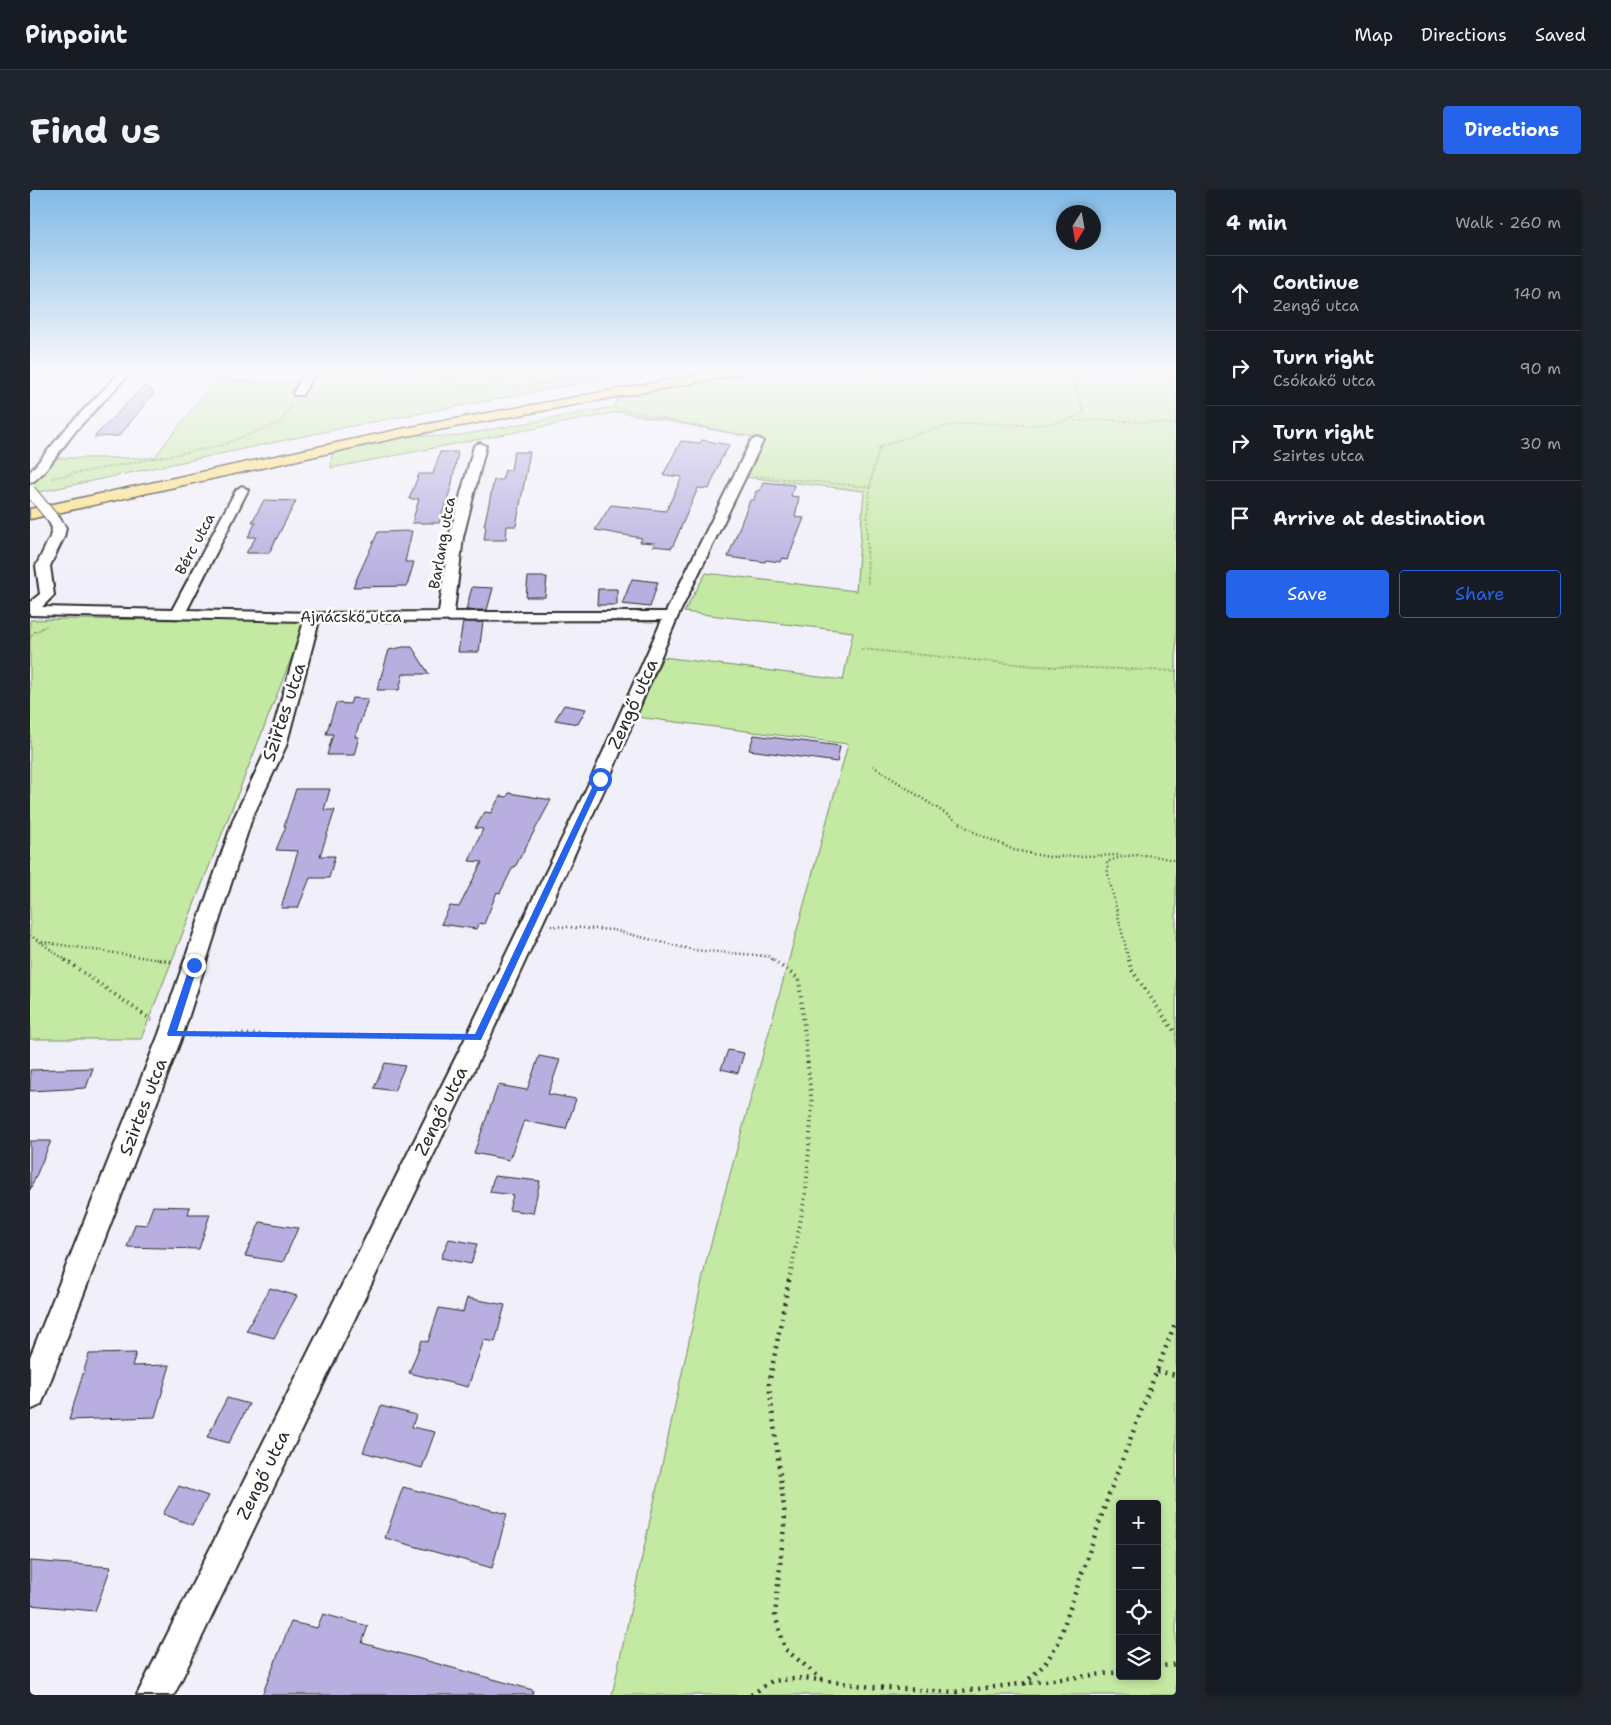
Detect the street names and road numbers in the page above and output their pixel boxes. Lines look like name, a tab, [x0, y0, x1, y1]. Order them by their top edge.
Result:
street label: Barlang utca	[424, 495, 460, 591]
street label: Bérc utca	[170, 509, 220, 578]
street label: Ajnácskő utca	[300, 607, 402, 627]
street label: Zengő utca	[602, 655, 664, 753]
street label: Szirtes utca	[257, 660, 311, 764]
street label: Szirtes utca	[113, 1055, 173, 1159]
street label: Zengő utca	[409, 1062, 473, 1160]
street label: Zengő utca	[231, 1426, 295, 1524]

